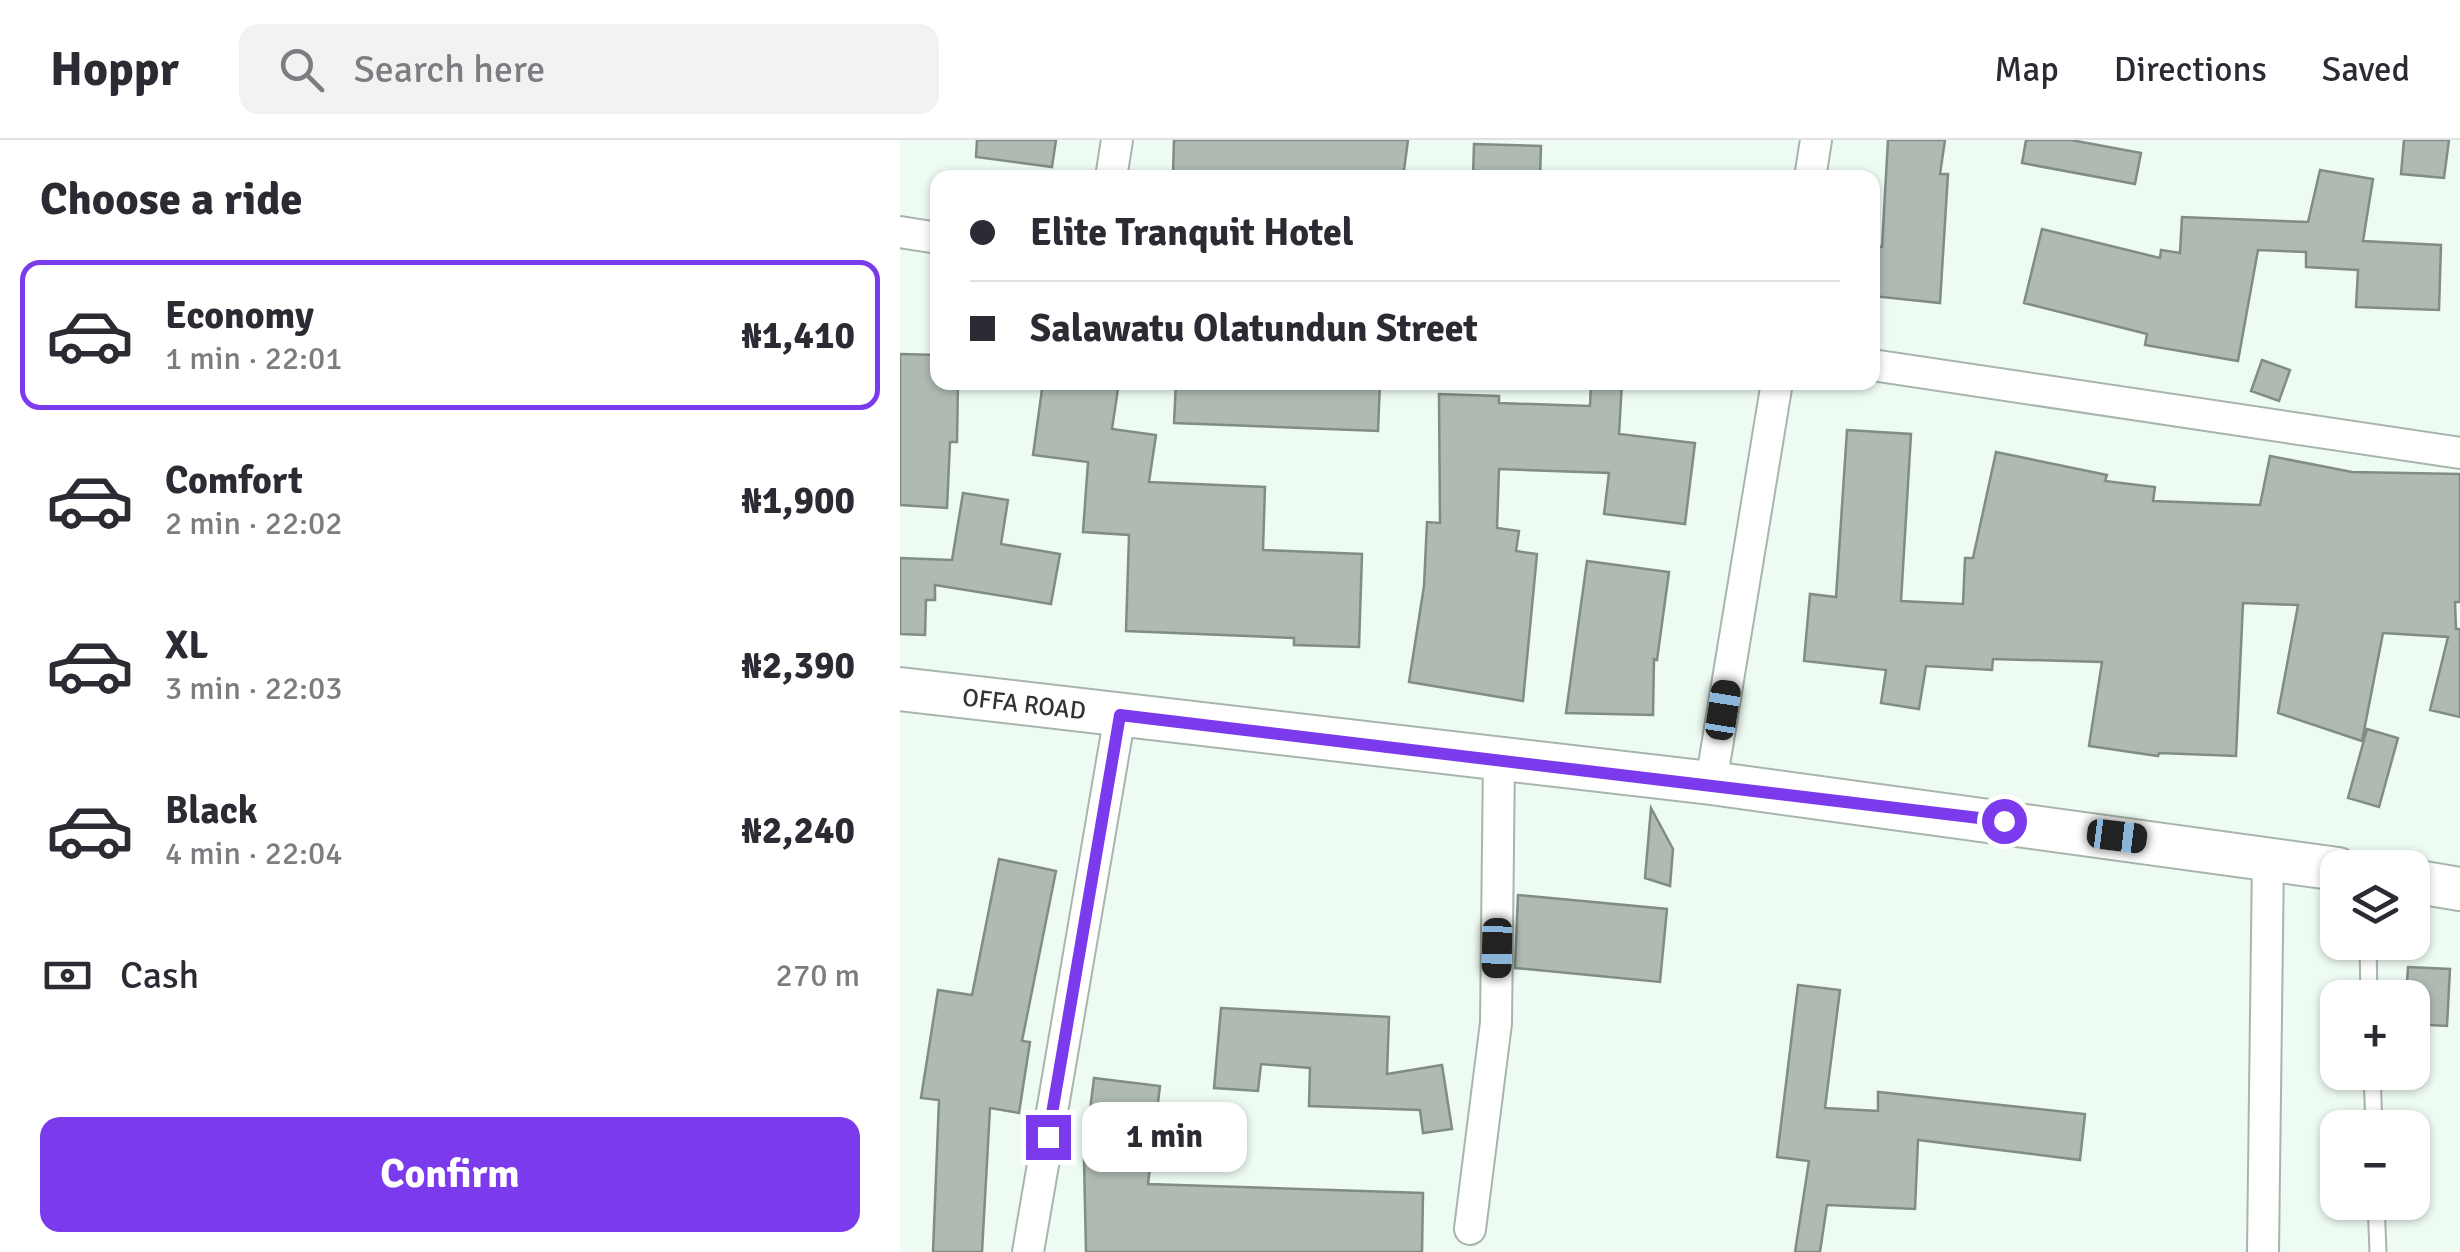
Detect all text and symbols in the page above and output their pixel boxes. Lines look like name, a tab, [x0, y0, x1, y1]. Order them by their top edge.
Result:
search box	[239, 24, 939, 114]
text: Hoppr	[50, 40, 179, 99]
icon: search	[274, 42, 329, 97]
text: Search here	[354, 46, 545, 93]
text: Map	[1994, 48, 2059, 91]
text: Directions	[2114, 48, 2267, 91]
text: Saved	[2322, 48, 2410, 91]
text: Choose a ride	[40, 172, 303, 227]
text: Elite Tranquit Hotel	[1030, 209, 1354, 256]
icon: car	[45, 290, 135, 380]
text: Economy	[165, 292, 314, 339]
text: Salawatu Olatundun Street	[1030, 305, 1478, 352]
text: ₦1,410	[741, 312, 855, 359]
text: 1 min · 22:01	[165, 339, 343, 378]
icon: car	[45, 455, 135, 545]
text: Comfort	[165, 457, 303, 504]
text: ₦1,900	[741, 477, 855, 524]
text: 2 min · 22:02	[165, 504, 343, 543]
icon: car	[45, 620, 135, 710]
text: XL	[165, 622, 208, 669]
text: ₦2,390	[741, 642, 855, 689]
text: 3 min · 22:03	[165, 669, 343, 708]
car	[1703, 678, 1743, 742]
street label: OFFA ROAD	[961, 681, 1088, 726]
icon: car	[45, 785, 135, 875]
text: Black	[165, 787, 258, 834]
route start	[1982, 799, 2027, 844]
text: ₦2,240	[741, 807, 855, 854]
car	[2085, 817, 2149, 855]
text: 4 min · 22:04	[165, 834, 343, 873]
map controls	[2320, 850, 2430, 1220]
button: layers	[2320, 850, 2430, 960]
car	[1481, 918, 1513, 978]
icon: cash	[40, 948, 95, 1003]
text: Cash	[120, 952, 199, 999]
text: 270 m	[776, 956, 860, 995]
button: +	[2320, 980, 2430, 1090]
callout: 1 min	[1083, 1102, 1248, 1172]
button: −	[2320, 1110, 2430, 1220]
route end	[1026, 1115, 1071, 1160]
button: Confirm	[40, 1117, 860, 1232]
text: 1 min	[1126, 1117, 1203, 1156]

